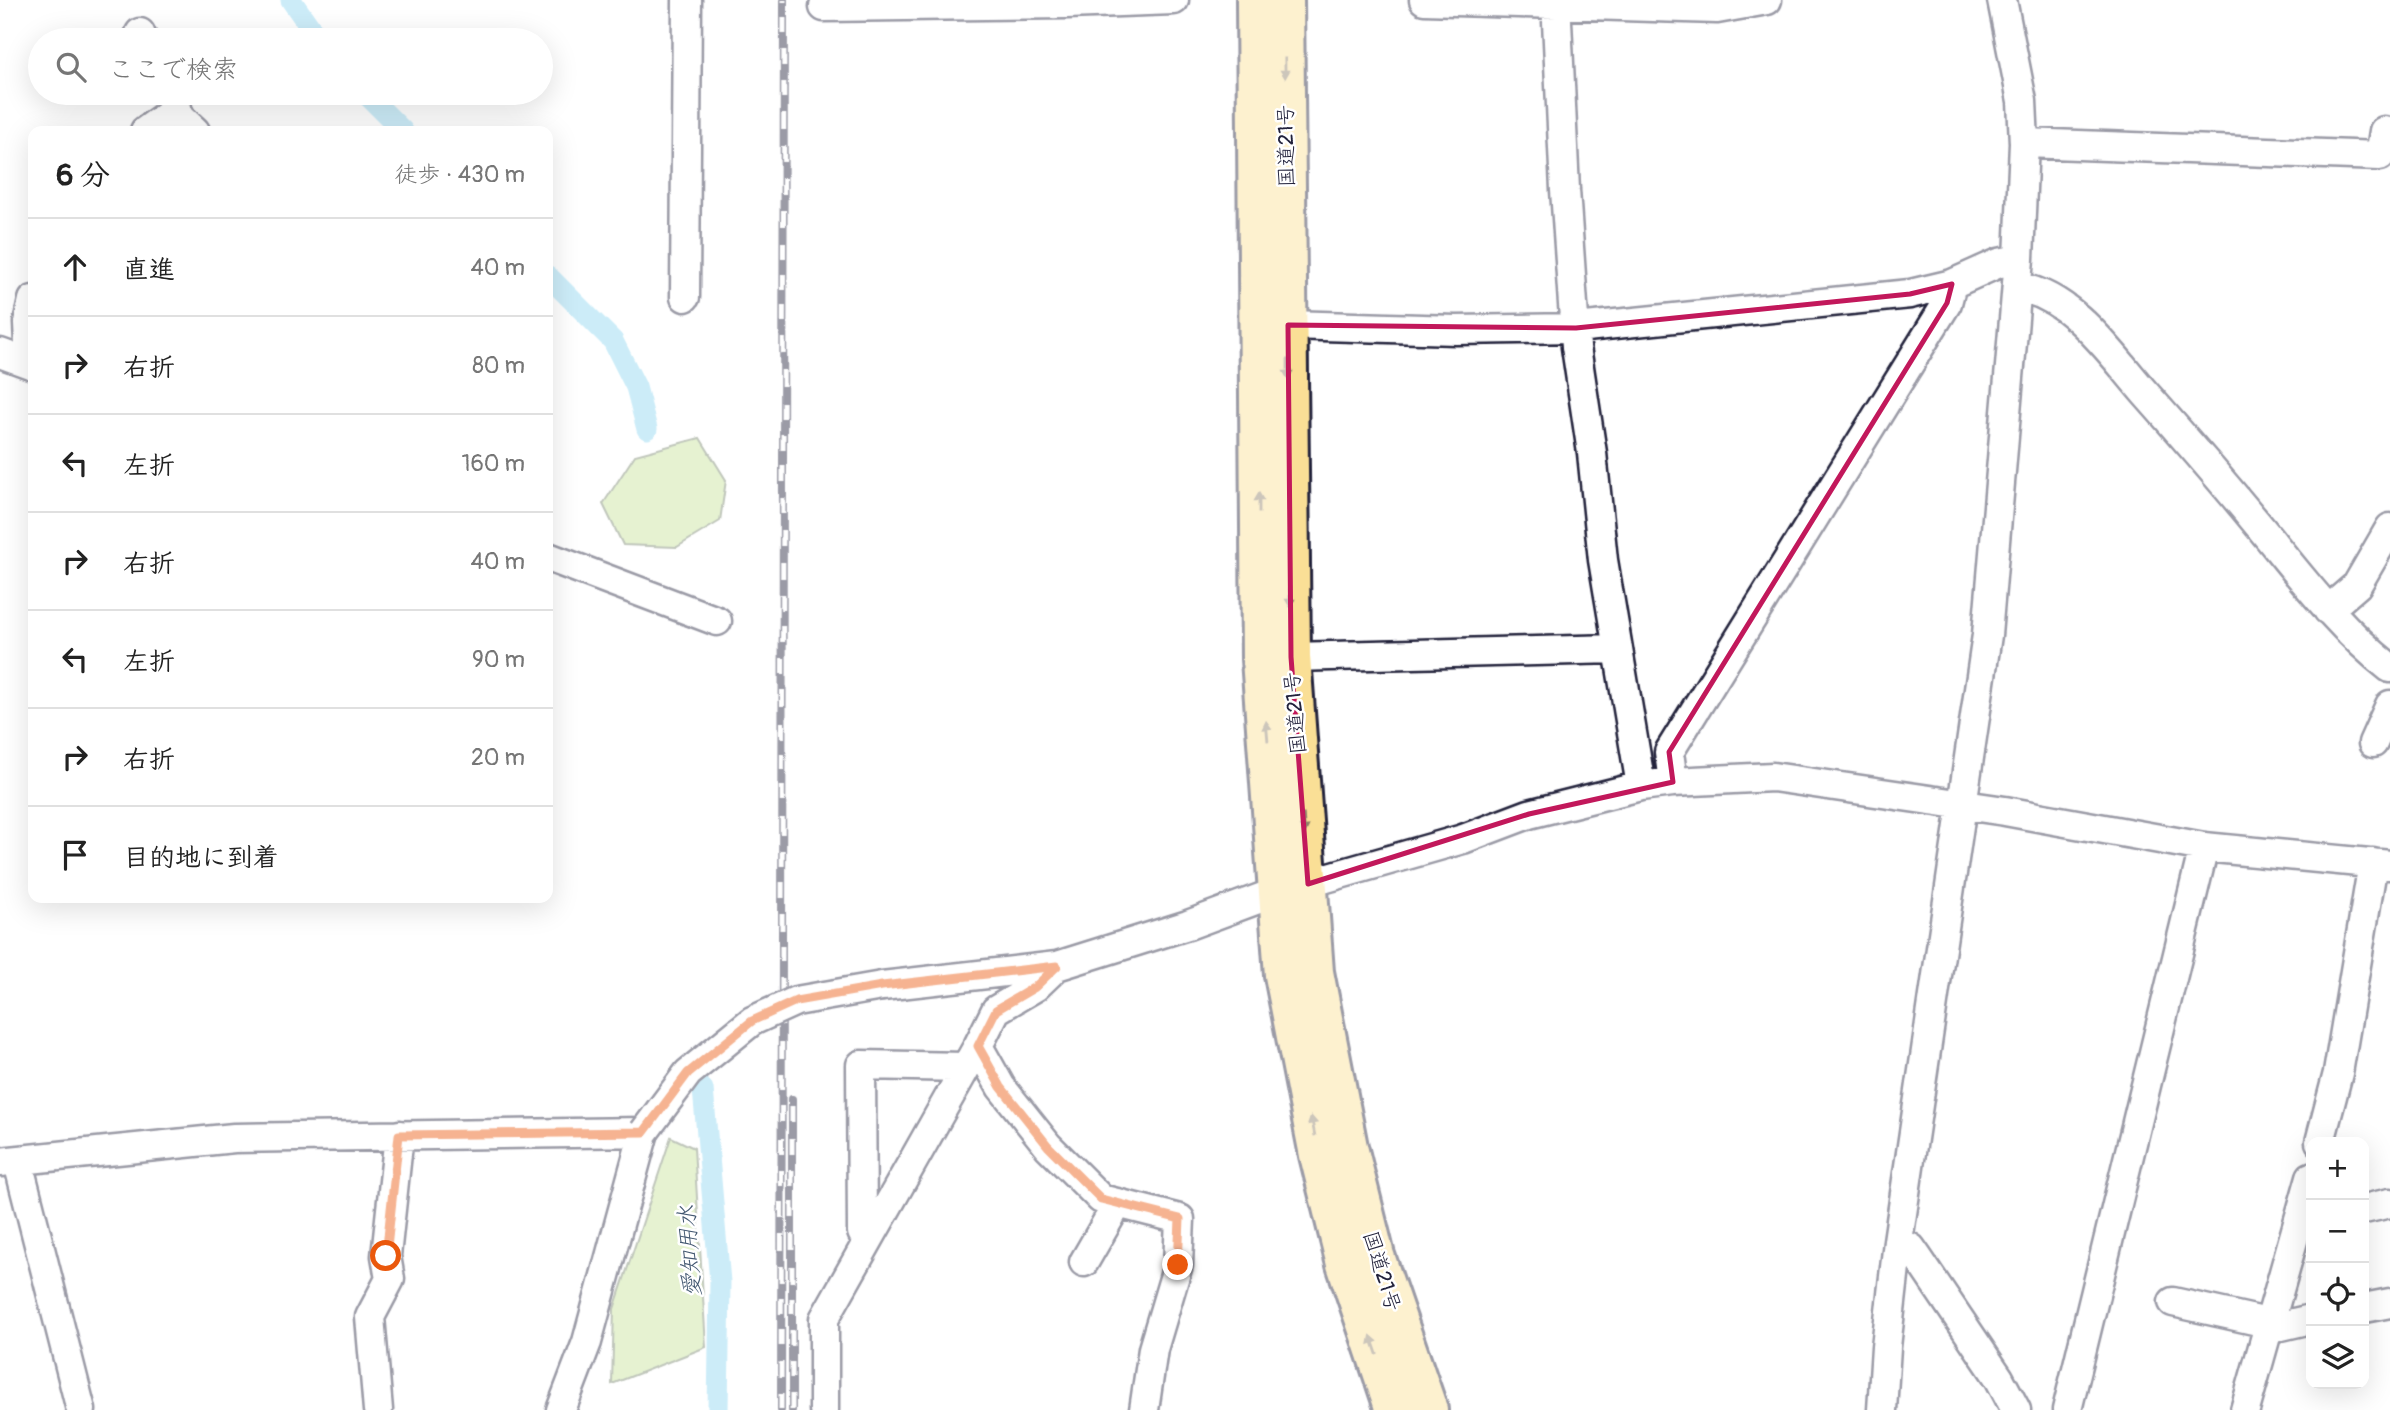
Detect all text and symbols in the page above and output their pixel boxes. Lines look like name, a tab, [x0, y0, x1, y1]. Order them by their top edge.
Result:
search box	[28, 28, 553, 105]
icon: search	[52, 48, 90, 86]
text: ここで検索	[108, 54, 238, 86]
one-way arrow	[1279, 57, 1291, 79]
street label: 国道21号	[1272, 104, 1301, 188]
text: 6 分	[56, 157, 110, 194]
text: 徒歩 · 430 m	[394, 160, 525, 189]
icon: ahead	[56, 248, 94, 286]
text: 40 m	[471, 253, 525, 282]
text: 直進	[123, 254, 175, 286]
icon: right	[56, 346, 94, 384]
text: 80 m	[472, 351, 525, 380]
text: 右折	[123, 352, 175, 384]
one-way arrow	[1283, 358, 1294, 380]
icon: left	[56, 444, 94, 482]
text: 160 m	[461, 449, 525, 478]
text: 左折	[123, 450, 175, 482]
one-way arrow	[1253, 492, 1265, 514]
icon: right	[56, 542, 94, 580]
text: 40 m	[471, 547, 525, 576]
text: 右折	[123, 548, 175, 580]
one-way arrow	[1284, 586, 1296, 608]
icon: left	[56, 640, 94, 678]
text: 90 m	[472, 645, 525, 674]
text: 左折	[123, 646, 175, 678]
street label: 国道21号	[1278, 670, 1313, 755]
one-way arrow	[1261, 719, 1272, 741]
icon: right	[56, 738, 94, 776]
text: 20 m	[471, 743, 525, 772]
text: 右折	[123, 744, 175, 776]
one-way arrow	[1299, 813, 1310, 835]
icon: arrive	[56, 836, 94, 874]
text: 目的地に到着	[123, 842, 279, 874]
one-way arrow	[1308, 1115, 1319, 1137]
map controls	[2306, 1137, 2369, 1389]
button: +	[2306, 1137, 2369, 1200]
button: −	[2306, 1200, 2369, 1263]
water label: 愛知用水	[672, 1204, 707, 1298]
street label: 国道21号	[1356, 1228, 1407, 1315]
route start	[370, 1240, 401, 1271]
route end	[1162, 1249, 1193, 1280]
button: locate	[2306, 1263, 2369, 1326]
button: layers	[2306, 1326, 2369, 1389]
one-way arrow	[1368, 1335, 1379, 1356]

